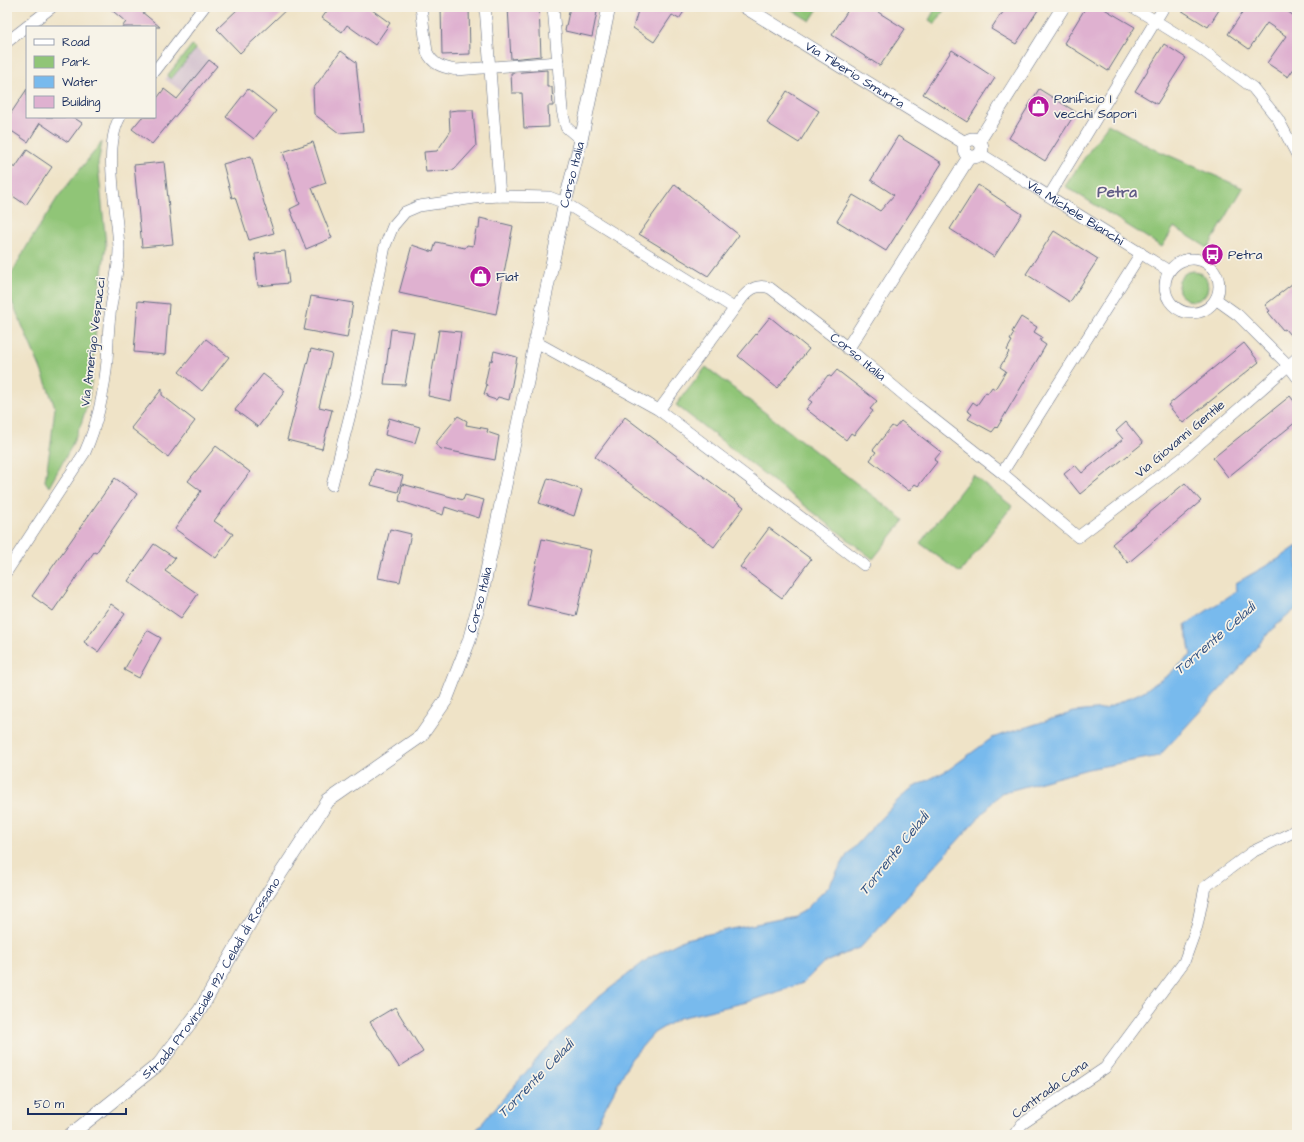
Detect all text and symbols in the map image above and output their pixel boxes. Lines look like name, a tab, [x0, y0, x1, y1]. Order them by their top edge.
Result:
legend	[26, 26, 156, 118]
text: Road	[62, 34, 90, 51]
street label: Via Tiberio Smurra	[801, 37, 908, 113]
text: Park	[62, 54, 90, 71]
text: Water	[62, 74, 98, 91]
place label: Panificio I vecchi Sapori	[1054, 90, 1137, 123]
shop icon: Panificio I vecchi Sapori	[1025, 93, 1051, 119]
text: Building	[62, 94, 100, 112]
street label: Corso Italia	[555, 140, 589, 210]
street label: Via Michele Bianchi	[1023, 175, 1127, 250]
district label: Petra	[1097, 182, 1137, 203]
bus stop icon: Petra	[1200, 242, 1226, 268]
place label: Petra	[1228, 246, 1263, 264]
shop icon: Fiat	[468, 264, 494, 290]
place label: Fiat	[496, 268, 520, 286]
street label: Via Amerigo Vespucci	[76, 276, 111, 408]
street label: Corso Italia	[826, 328, 890, 385]
street label: Via Giovanni Gentile	[1131, 396, 1229, 482]
street label: Corso Italia	[463, 565, 497, 635]
water label: Torrente Celadi	[1170, 597, 1261, 680]
water label: Torrente Celadi	[854, 807, 935, 900]
street label: Strada Provinciale 192 Celadi di Rossano	[138, 873, 285, 1083]
water label: Torrente Celadi	[494, 1034, 580, 1122]
street label: Contrada Cona	[1008, 1055, 1092, 1123]
scale bar	[28, 1090, 126, 1116]
text: 50 m	[34, 1096, 65, 1113]

